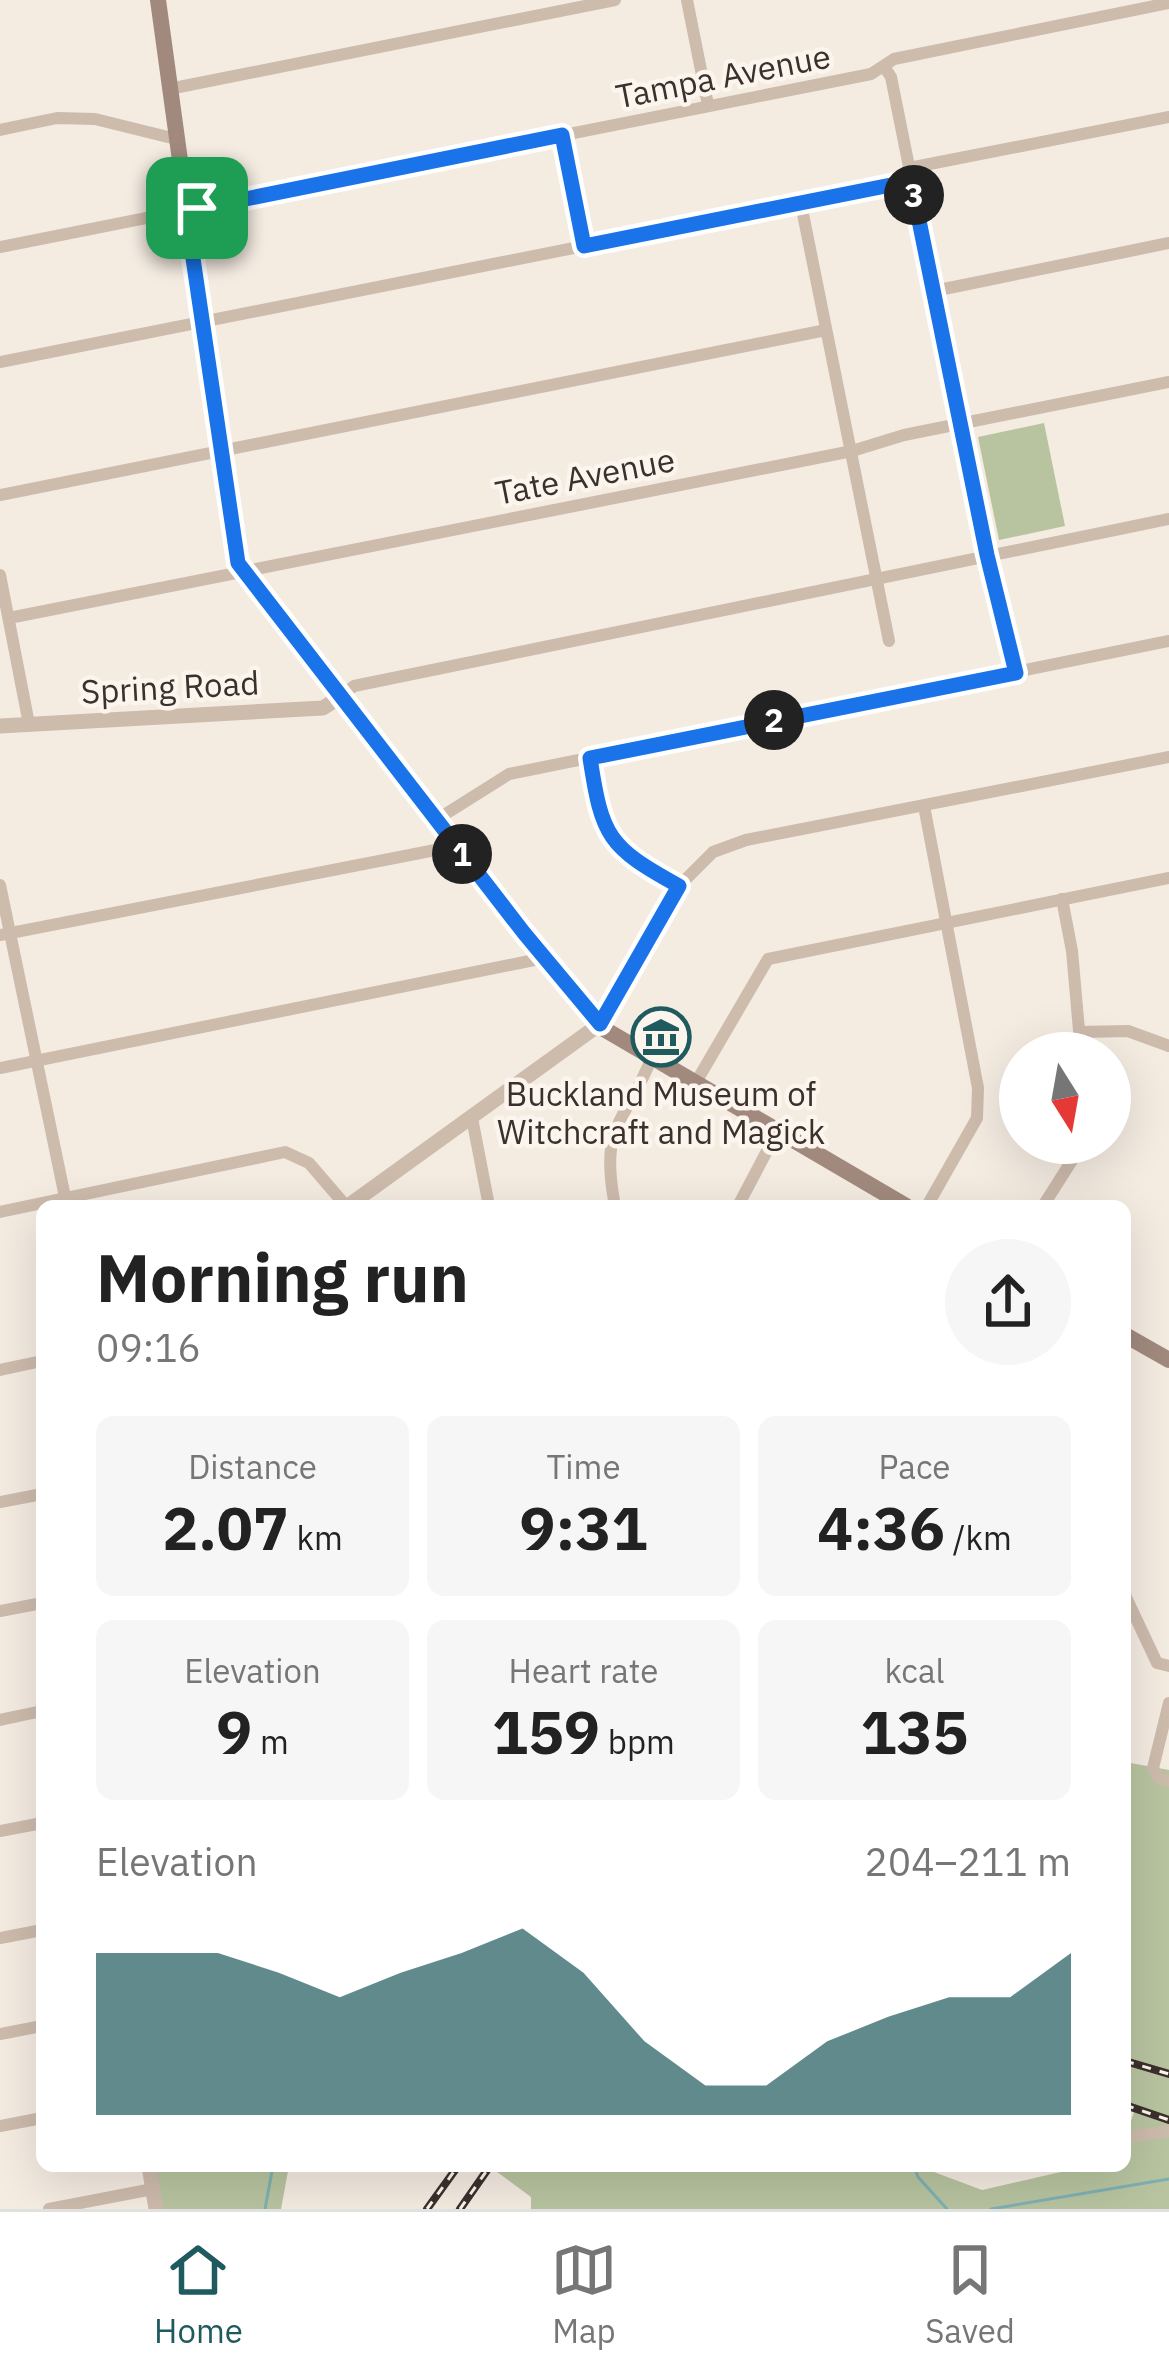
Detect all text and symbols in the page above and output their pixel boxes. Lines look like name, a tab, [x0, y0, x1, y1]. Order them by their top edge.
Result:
street label: Tampa Avenue	[612, 34, 834, 117]
pin	[146, 157, 248, 259]
pin: 3	[884, 165, 944, 225]
text: 3	[904, 173, 924, 216]
icon: arrive	[164, 175, 230, 241]
street label: Tate Avenue	[492, 437, 678, 514]
street label: Spring Road	[80, 660, 260, 713]
pin: 2	[744, 690, 804, 750]
text: 2	[764, 698, 784, 741]
pin: 1	[432, 824, 492, 884]
text: 1	[452, 832, 472, 875]
museum icon: Buckland Museum of Witchcraft and Magick	[630, 1006, 692, 1068]
north arrow	[999, 1032, 1131, 1164]
map controls	[999, 1032, 1131, 1164]
place label: Buckland Museum of Witchcraft and Magick	[497, 1072, 825, 1153]
text: Morning run	[96, 1234, 469, 1320]
button: share	[945, 1239, 1071, 1365]
text: 09:16	[96, 1322, 201, 1373]
text: Distance	[188, 1445, 317, 1488]
text: Time	[546, 1445, 621, 1488]
text: Pace	[879, 1445, 950, 1488]
text: 2.07	[162, 1488, 289, 1567]
text: 9:31	[520, 1488, 647, 1567]
text: 4:36	[817, 1488, 945, 1567]
text: km	[289, 1516, 343, 1559]
text: /km	[945, 1516, 1012, 1559]
text: Elevation	[184, 1649, 321, 1692]
text: Heart rate	[509, 1649, 658, 1692]
text: kcal	[884, 1649, 945, 1692]
text: 9	[216, 1692, 252, 1771]
text: 159	[492, 1692, 600, 1771]
text: 135	[861, 1692, 969, 1771]
text: m	[252, 1720, 289, 1763]
text: bpm	[600, 1720, 675, 1763]
text: Elevation	[96, 1836, 258, 1887]
text: 204–211 m	[864, 1836, 1071, 1887]
tab: Home	[154, 2237, 243, 2352]
tab: Map	[551, 2237, 617, 2352]
tab: Saved	[925, 2237, 1015, 2352]

